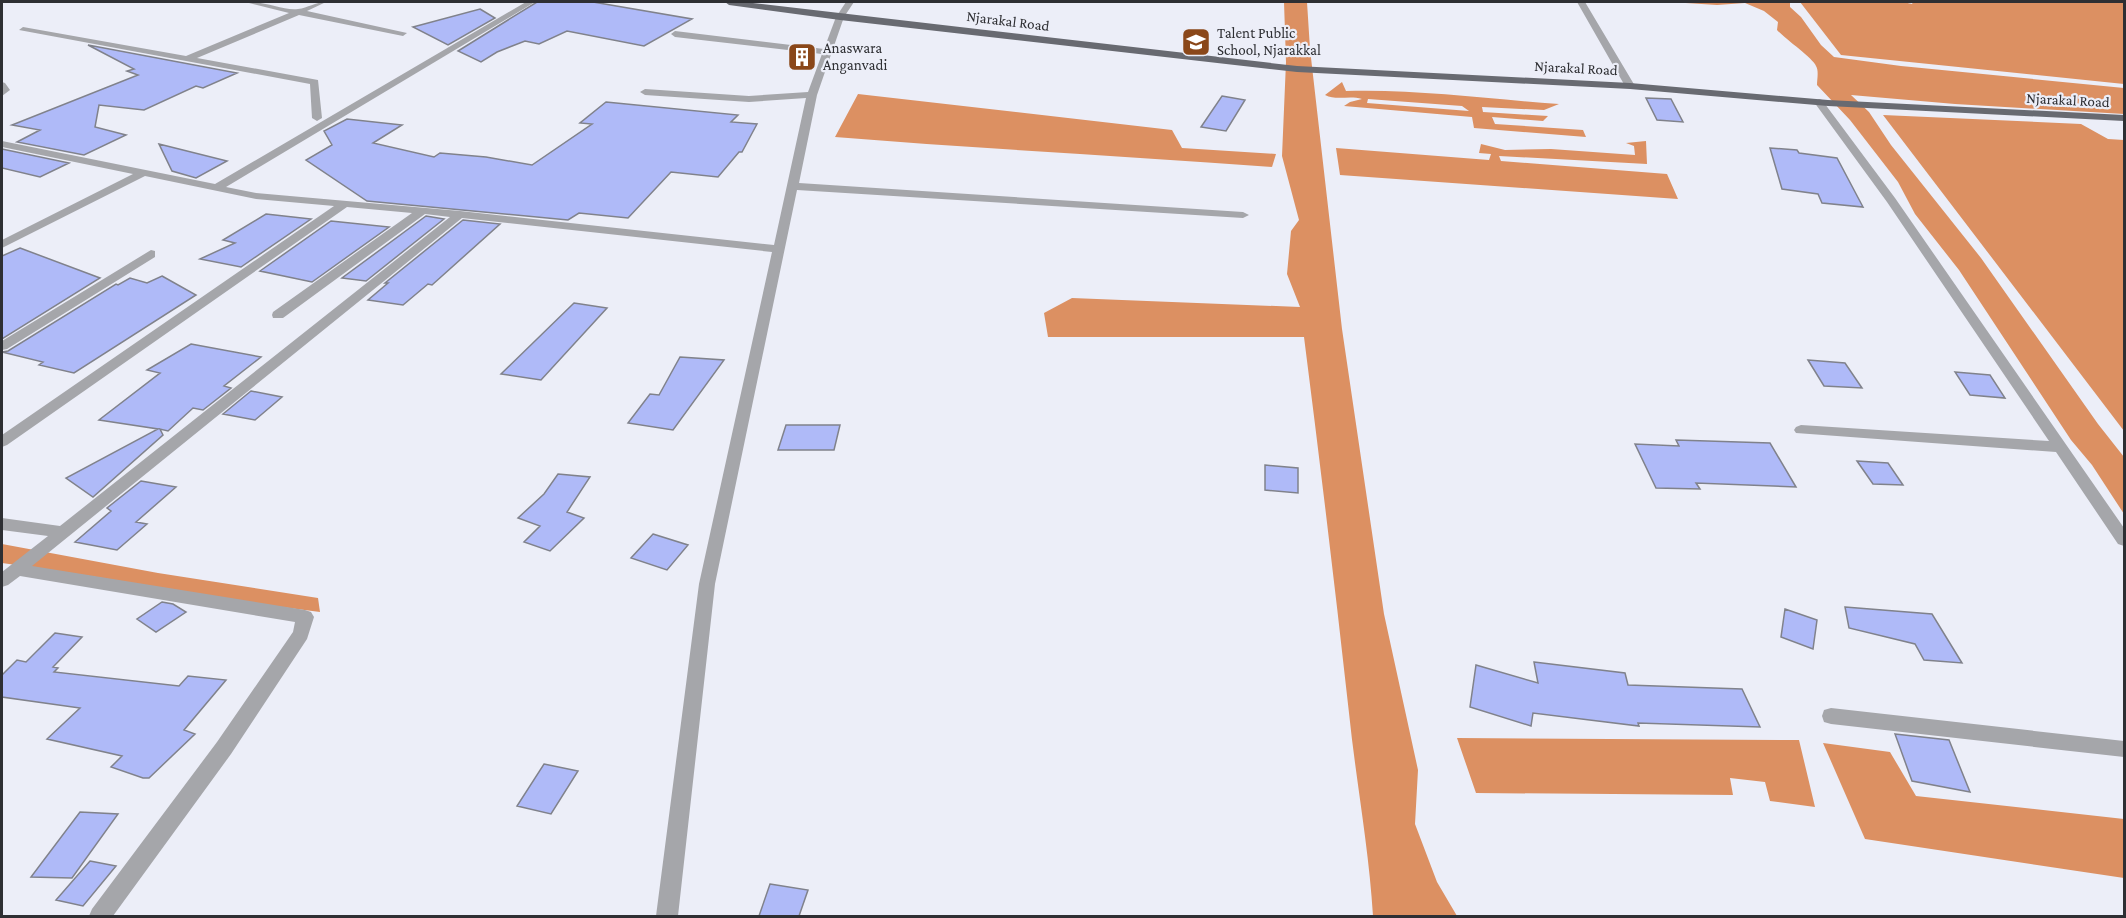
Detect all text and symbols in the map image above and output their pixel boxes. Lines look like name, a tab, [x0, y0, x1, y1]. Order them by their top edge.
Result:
street label: Njarakal Road	[965, 8, 1051, 35]
place label: Talent Public School, Njarakkal	[1217, 25, 1321, 59]
school or university icon: Talent Public School, Njarakkal	[1180, 26, 1212, 58]
place label: Anaswara Anganvadi	[823, 40, 887, 74]
building icon: Anaswara Anganvadi	[786, 41, 818, 73]
street label: Njarakal Road	[1534, 58, 1618, 79]
street label: Njarakal Road	[2026, 90, 2110, 111]

